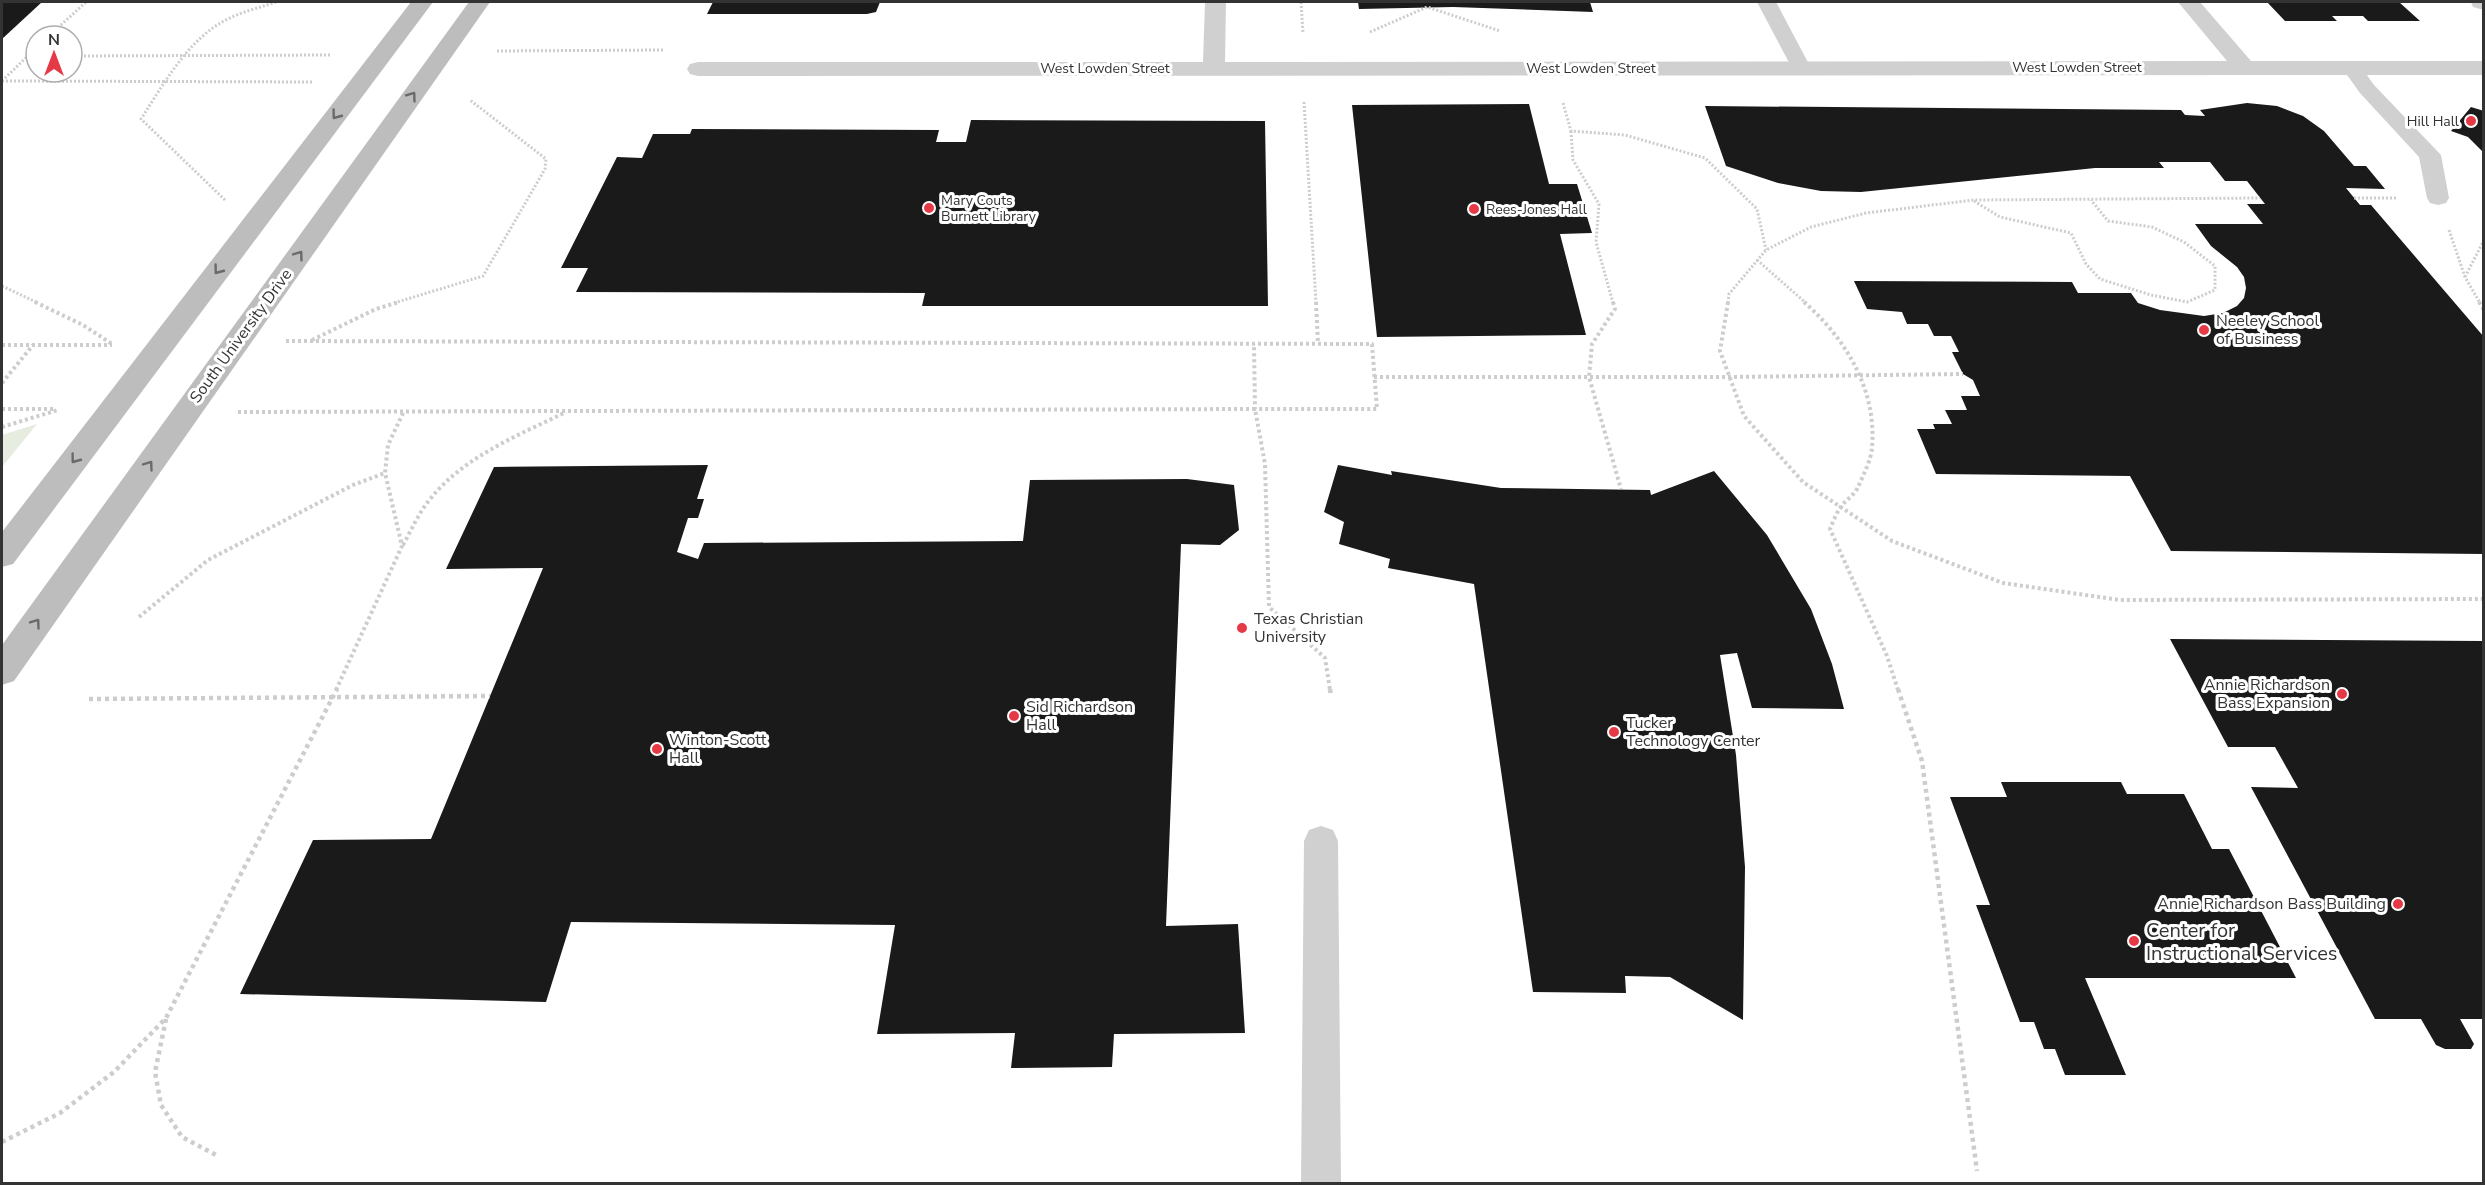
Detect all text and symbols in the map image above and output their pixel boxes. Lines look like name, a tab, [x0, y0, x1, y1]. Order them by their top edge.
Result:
north arrow	[24, 24, 84, 84]
text: N	[48, 29, 60, 51]
street label: West Lowden Street	[2012, 58, 2142, 77]
street label: West Lowden Street	[1040, 59, 1170, 78]
street label: West Lowden Street	[1526, 59, 1656, 78]
one-way arrow	[405, 92, 416, 103]
one-way arrow	[332, 108, 343, 119]
place label: Hill Hall	[2407, 112, 2460, 131]
marker: Hill Hall	[2464, 114, 2478, 128]
place label: Mary Couts Burnett Library	[941, 191, 1037, 226]
place label: Rees-Jones Hall	[1486, 200, 1588, 219]
marker: Mary Couts Burnett Library	[922, 201, 936, 215]
marker: Rees-Jones Hall	[1467, 202, 1481, 216]
one-way arrow	[292, 250, 303, 261]
one-way arrow	[215, 264, 226, 275]
street label: South University Drive	[185, 265, 297, 407]
place label: Neeley School of Business	[2216, 310, 2319, 350]
marker: Neeley School of Business	[2197, 323, 2211, 337]
one-way arrow	[71, 452, 82, 463]
one-way arrow	[142, 460, 153, 471]
place label: Texas Christian University	[1254, 608, 1363, 648]
one-way arrow	[28, 619, 39, 630]
marker: Texas Christian University	[1235, 621, 1249, 635]
place label: Annie Richardson Bass Expansion	[2204, 674, 2330, 714]
marker: Annie Richardson Bass Expansion	[2335, 687, 2349, 701]
place label: Sid Richardson Hall	[1026, 696, 1133, 736]
marker: Sid Richardson Hall	[1007, 709, 1021, 723]
place label: Tucker Technology Center	[1626, 712, 1761, 752]
marker: Tucker Technology Center	[1607, 725, 1621, 739]
place label: Winton-Scott Hall	[669, 729, 767, 769]
marker: Winton-Scott Hall	[650, 742, 664, 756]
place label: Annie Richardson Bass Building	[2157, 893, 2386, 915]
marker: Annie Richardson Bass Building	[2391, 897, 2405, 911]
place label: Center for Instructional Services	[2146, 917, 2337, 967]
marker: Center for Instructional Services	[2127, 934, 2141, 948]

